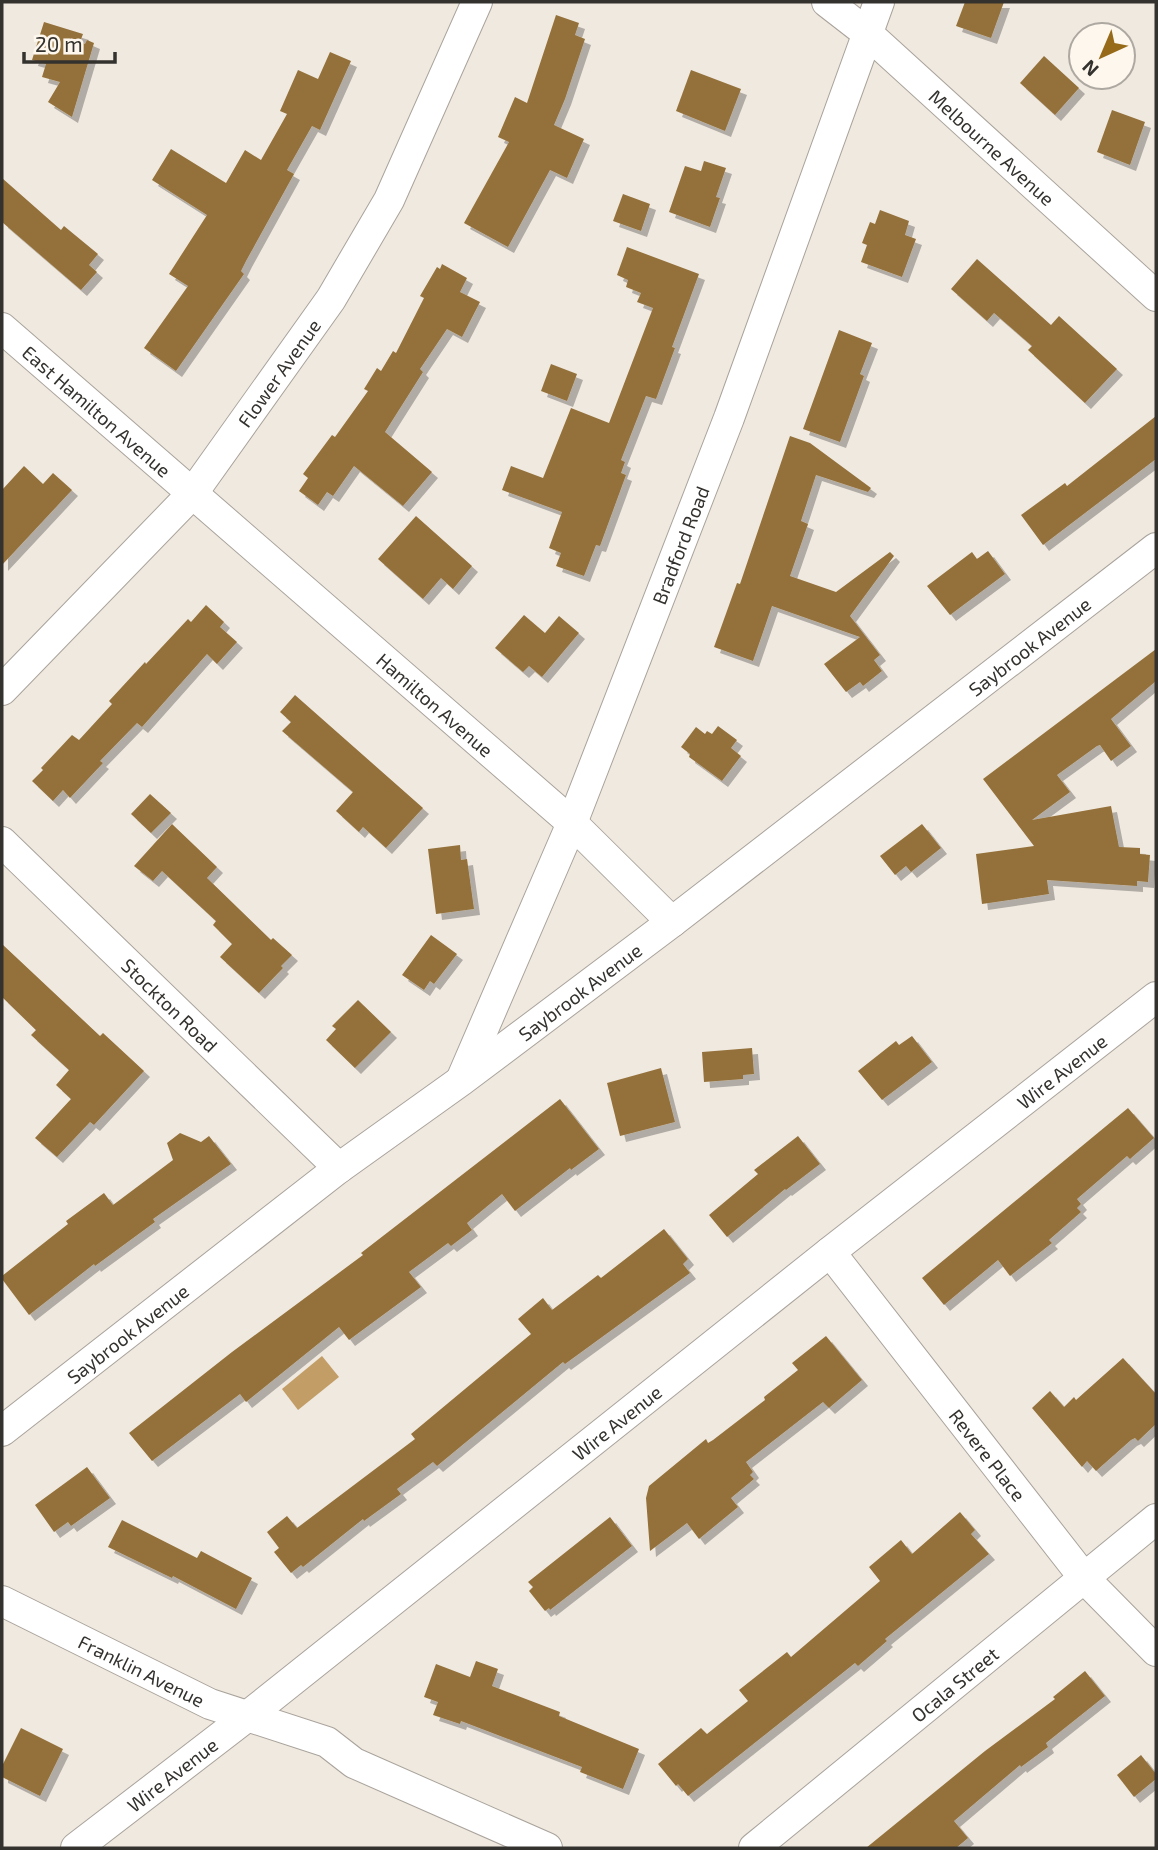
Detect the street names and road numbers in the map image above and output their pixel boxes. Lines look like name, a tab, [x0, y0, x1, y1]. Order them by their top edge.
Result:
street label: Melbourne Avenue	[925, 84, 1060, 210]
street label: Flower Avenue	[232, 314, 325, 431]
street label: East Hamilton Avenue	[18, 340, 176, 481]
street label: Bradford Road	[647, 482, 713, 607]
street label: Saybrook Avenue	[964, 592, 1095, 700]
street label: Hamilton Avenue	[372, 648, 498, 761]
street label: Saybrook Avenue	[514, 938, 646, 1045]
street label: Stockton Road	[117, 953, 223, 1056]
street label: Wire Avenue	[1012, 1029, 1111, 1113]
street label: Saybrook Avenue	[62, 1279, 193, 1388]
street label: Wire Avenue	[567, 1380, 666, 1465]
street label: Revere Place	[945, 1404, 1031, 1505]
street label: Franklin Avenue	[75, 1629, 209, 1711]
street label: Ocala Street	[906, 1642, 1003, 1726]
street label: Wire Avenue	[122, 1732, 222, 1816]

